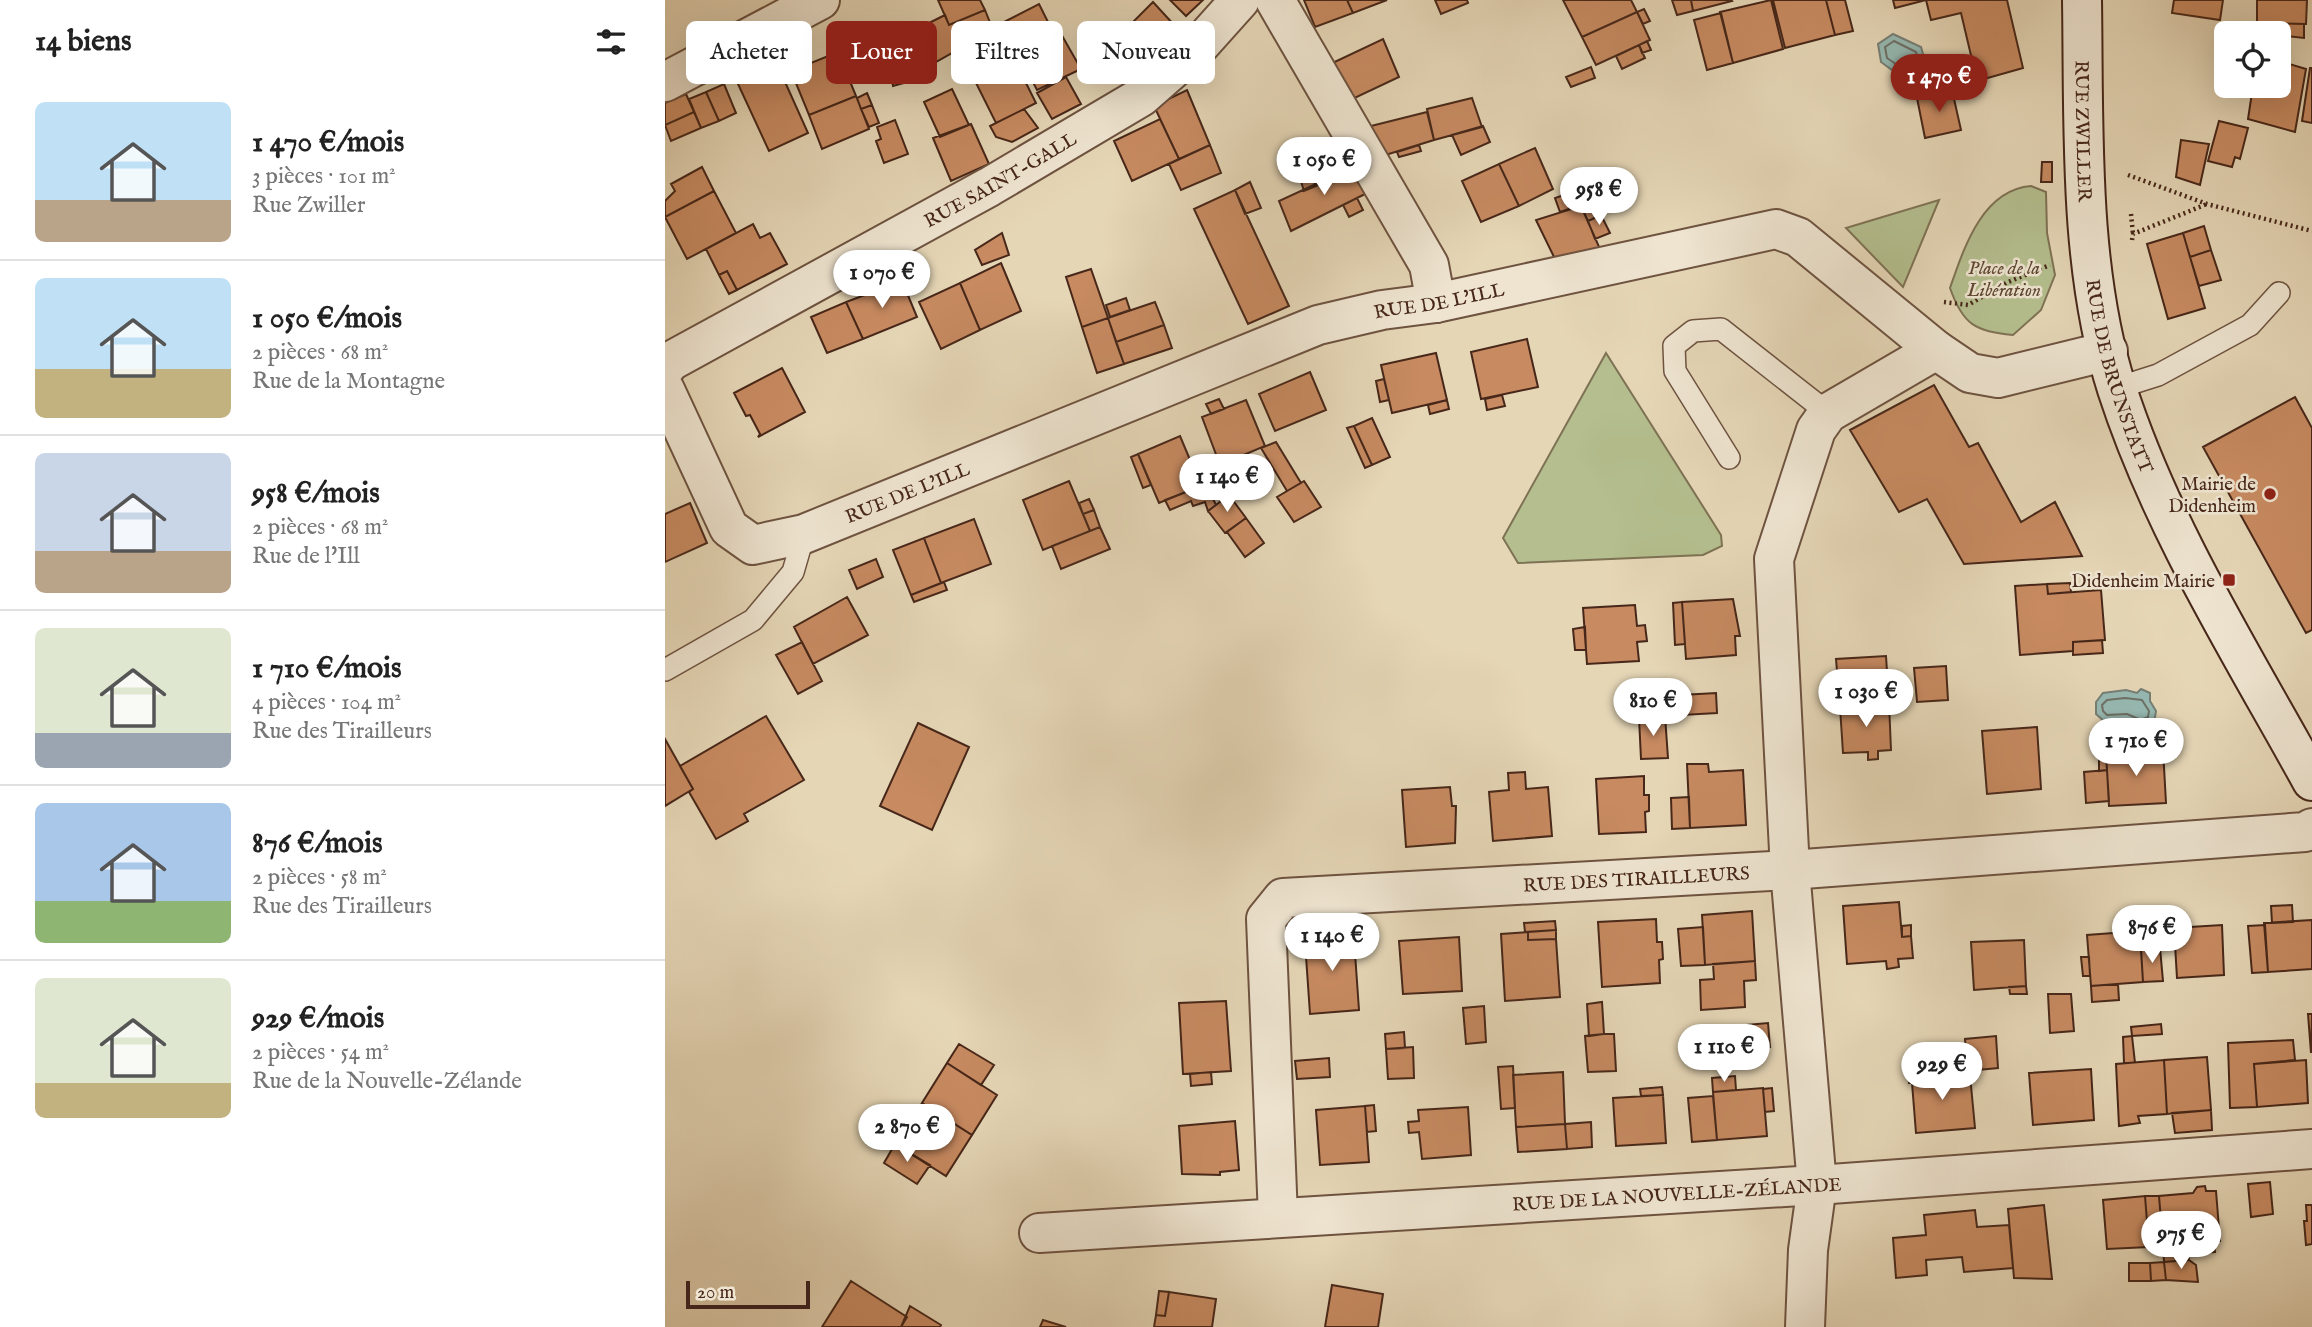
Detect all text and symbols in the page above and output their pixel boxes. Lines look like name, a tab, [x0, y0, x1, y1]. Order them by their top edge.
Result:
chip: Acheter	[686, 21, 812, 84]
chip: Louer	[826, 21, 937, 84]
chip: Filtres	[951, 21, 1063, 84]
chip: Nouveau	[1077, 21, 1215, 84]
map controls	[2214, 21, 2291, 98]
button: locate	[2214, 21, 2291, 98]
text: 14 biens	[35, 23, 132, 61]
icon: filters	[592, 23, 630, 61]
pin: 1 470 €	[1874, 54, 2004, 114]
street label: RUE ZWILLER	[2069, 60, 2096, 203]
text: 1 470 €	[1907, 62, 1971, 91]
text: 1 470 €/mois	[252, 124, 404, 162]
street label: RUE SAINT-GALL	[920, 128, 1082, 234]
icon: home	[91, 130, 175, 214]
pin: 1 050 €	[1259, 138, 1389, 197]
text: 1 050 €	[1293, 145, 1355, 174]
text: 3 pièces · 101 m²	[252, 162, 396, 191]
pin: 958 €	[1550, 168, 1648, 227]
text: 958 €	[1576, 175, 1622, 204]
text: Rue Zwiller	[252, 191, 365, 220]
pin: 1 070 €	[817, 250, 947, 310]
park label: Place de la Libération	[1966, 257, 2041, 303]
text: 1 070 €	[849, 258, 915, 287]
street label: RUE DE BRUNSTATT	[2079, 277, 2158, 477]
street label: RUE DE L'ILL	[1372, 278, 1507, 326]
text: 1 050 €/mois	[252, 300, 402, 338]
icon: home	[91, 306, 175, 390]
text: 2 pièces · 68 m²	[252, 338, 388, 367]
text: Rue de la Montagne	[252, 367, 445, 396]
pin: 1 140 €	[1162, 454, 1292, 514]
street label: RUE DE L'ILL	[842, 458, 974, 530]
text: 1 140 €	[1195, 462, 1259, 491]
place label: Mairie de Didenheim	[2168, 473, 2256, 519]
text: 958 €/mois	[252, 475, 380, 513]
icon: home	[91, 481, 175, 565]
marker: Mairie de Didenheim	[2262, 486, 2278, 502]
text: 2 pièces · 68 m²	[252, 513, 388, 542]
text: Rue de l'Ill	[252, 542, 360, 571]
place label: Didenheim Mairie	[2071, 570, 2215, 594]
marker: Didenheim Mairie	[2221, 572, 2237, 588]
text: 1 710 €/mois	[252, 650, 402, 688]
icon: home	[91, 656, 175, 740]
pin: 1 030 €	[1801, 670, 1931, 729]
text: 1 030 €	[1834, 677, 1898, 706]
pin: 810 €	[1604, 678, 1702, 738]
text: 810 €	[1629, 686, 1677, 715]
text: 4 pièces · 104 m²	[252, 688, 401, 717]
text: Rue des Tirailleurs	[252, 717, 432, 746]
pin: 1 710 €	[2071, 718, 2201, 778]
text: 1 710 €	[2105, 726, 2167, 755]
text: 876 €/mois	[252, 825, 383, 863]
icon: home	[91, 831, 175, 915]
street label: RUE DES TIRAILLEURS	[1522, 862, 1750, 899]
text: 2 pièces · 58 m²	[252, 863, 387, 892]
text: Rue des Tirailleurs	[252, 892, 432, 921]
pin: 876 €	[2103, 906, 2201, 965]
text: 876 €	[2128, 913, 2176, 942]
pin: 1 140 €	[1267, 914, 1397, 973]
text: 1 140 €	[1300, 921, 1364, 950]
text: 929 €/mois	[252, 1000, 384, 1038]
icon: home	[91, 1006, 175, 1090]
pin: 1 110 €	[1659, 1024, 1789, 1084]
text: 1 110 €	[1694, 1032, 1754, 1061]
text: 2 pièces · 54 m²	[252, 1038, 389, 1067]
pin: 929 €	[1893, 1042, 1991, 1102]
text: 929 €	[1917, 1050, 1967, 1079]
text: Rue de la Nouvelle-Zélande	[252, 1067, 522, 1096]
pin: 2 870 €	[842, 1104, 972, 1164]
text: 2 870 €	[874, 1112, 940, 1141]
street label: RUE DE LA NOUVELLE-ZÉLANDE	[1511, 1173, 1843, 1218]
pin: 975 €	[2132, 1212, 2230, 1271]
text: 975 €	[2157, 1219, 2205, 1248]
scale bar	[686, 1278, 810, 1310]
text: 20 m	[697, 1281, 734, 1305]

